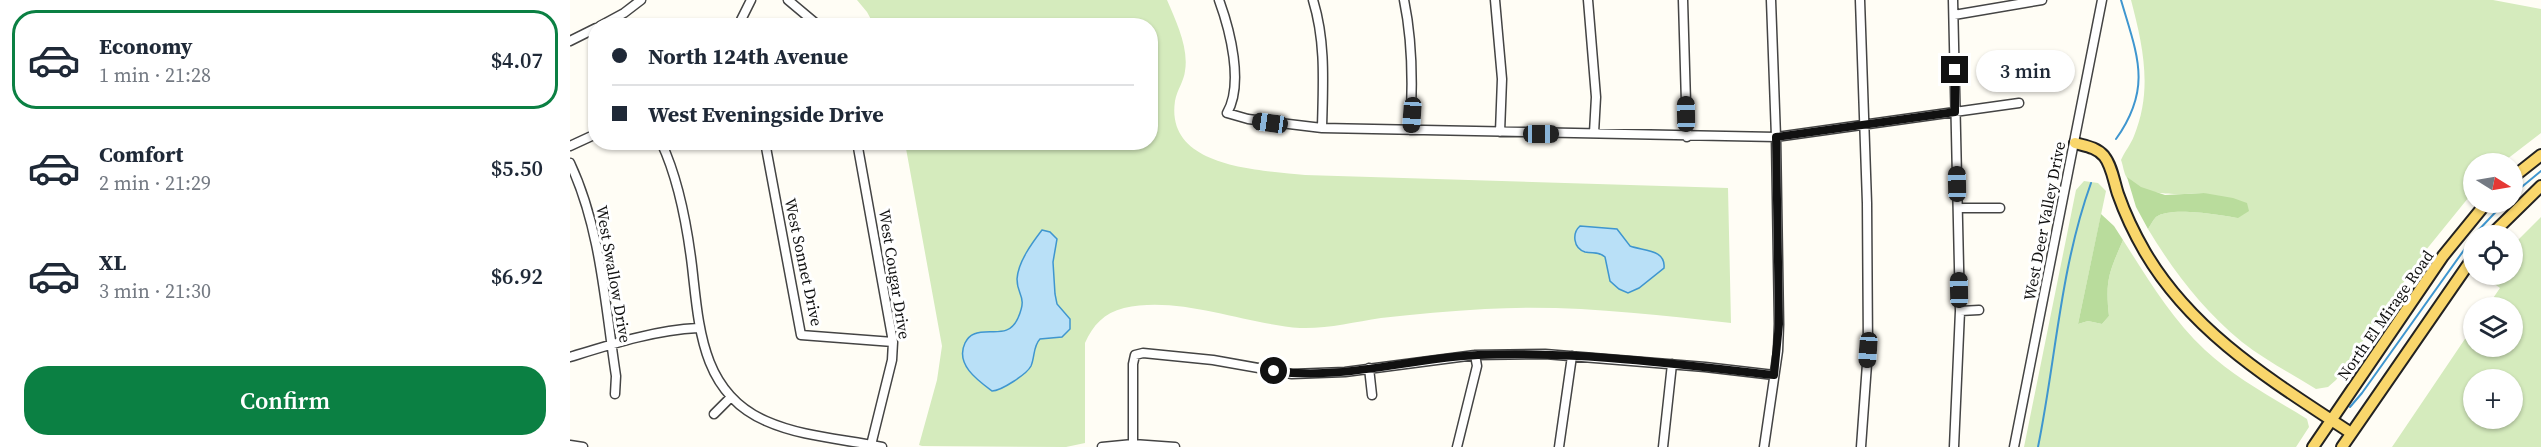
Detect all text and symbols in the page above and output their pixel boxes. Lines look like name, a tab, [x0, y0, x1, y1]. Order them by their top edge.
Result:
text: Economy	[99, 31, 193, 61]
icon: car	[27, 33, 81, 87]
text: North 124th Avenue	[648, 41, 848, 71]
text: $4.07	[491, 45, 543, 75]
callout: 3 min	[1976, 49, 2075, 91]
route end	[1941, 56, 1968, 83]
text: 3 min	[2000, 57, 2051, 85]
text: 1 min · 21:28	[99, 61, 211, 89]
car	[1402, 96, 1422, 134]
car	[1677, 96, 1695, 132]
text: West Eveningside Drive	[648, 99, 884, 129]
car	[1251, 112, 1289, 134]
car	[1523, 125, 1559, 143]
text: Comfort	[99, 139, 183, 169]
street label: West Deer Valley Drive	[2018, 140, 2070, 302]
icon: car	[27, 141, 81, 195]
text: $5.50	[491, 153, 543, 183]
north arrow	[2463, 153, 2523, 213]
map controls	[2463, 153, 2523, 429]
car	[1948, 166, 1966, 202]
text: 2 min · 21:29	[99, 169, 211, 197]
street label: West Sonnet Drive	[780, 196, 828, 328]
street label: West Swallow Drive	[591, 204, 637, 344]
street label: West Cougar Drive	[874, 207, 916, 341]
button: locate	[2463, 225, 2523, 285]
street label: North El Mirage Road	[2332, 246, 2438, 384]
text: XL	[99, 247, 126, 277]
icon: car	[27, 249, 81, 303]
text: $6.92	[491, 261, 543, 291]
car	[1950, 272, 1968, 308]
text: 3 min · 21:30	[99, 277, 211, 305]
button: layers	[2463, 297, 2523, 357]
car	[1858, 331, 1878, 369]
route start	[1260, 357, 1287, 384]
button: Confirm	[24, 366, 546, 435]
button: +	[2463, 369, 2523, 429]

